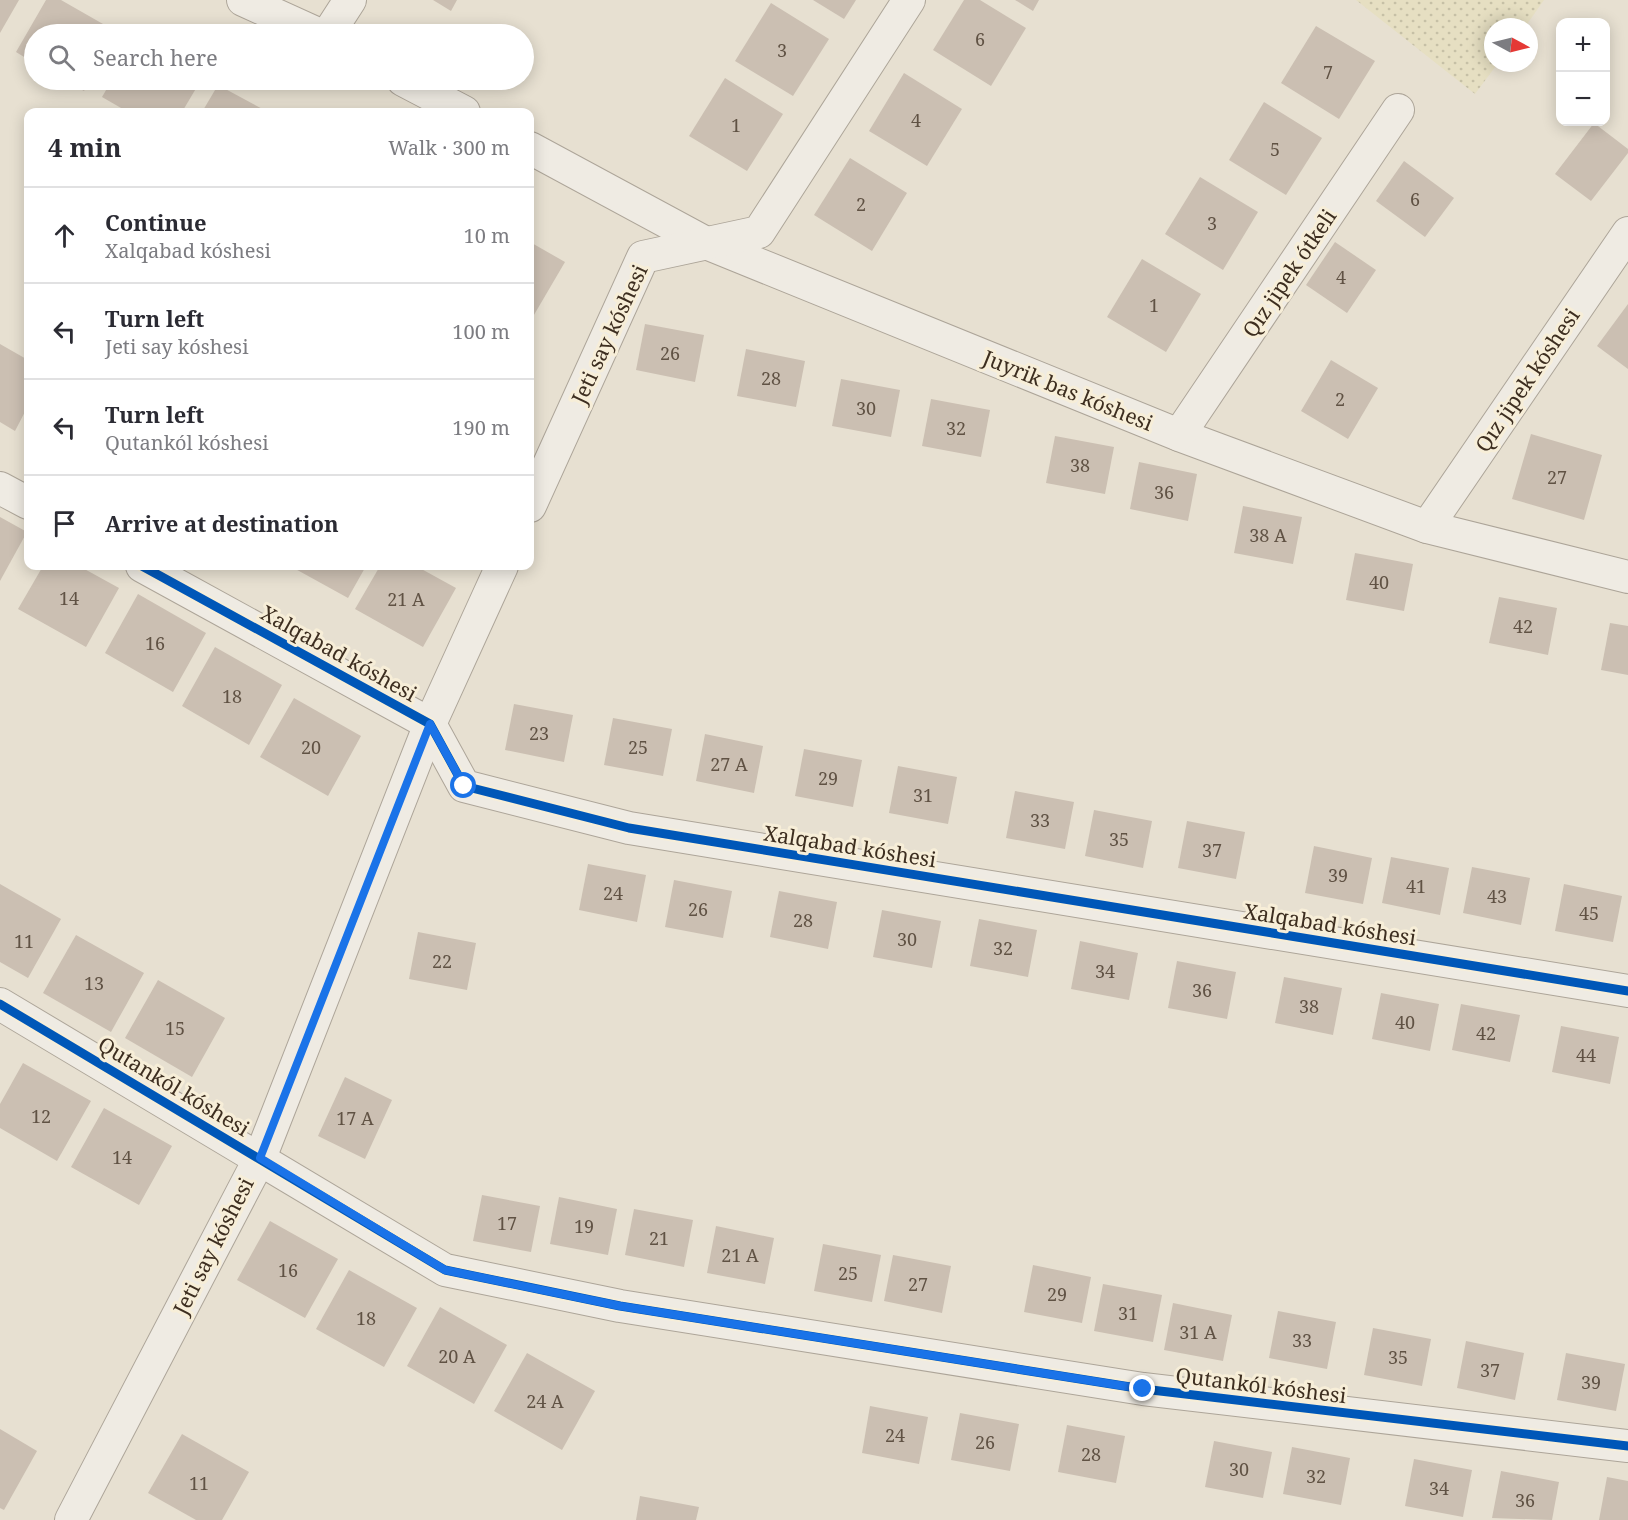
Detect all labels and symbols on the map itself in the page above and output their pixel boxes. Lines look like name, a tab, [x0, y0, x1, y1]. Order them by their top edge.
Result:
north arrow	[1484, 18, 1538, 72]
house number: 6	[975, 27, 985, 51]
house number: 3	[777, 38, 787, 62]
house number: 7	[1323, 60, 1333, 84]
house number: 4	[911, 108, 921, 132]
house number: 1	[731, 113, 741, 137]
house number: 5	[1270, 137, 1280, 161]
house number: 6	[1410, 187, 1420, 211]
house number: 2	[856, 192, 866, 216]
street label: Qız jipek ótkeli	[1236, 203, 1342, 343]
house number: 3	[1207, 211, 1217, 235]
street label: Jeti say kóshesi	[564, 260, 654, 409]
house number: 4	[1336, 265, 1346, 289]
house number: 1	[1149, 293, 1159, 317]
street label: Qız jipek kóshesi	[1469, 302, 1586, 457]
house number: 26	[660, 341, 680, 365]
street label: Juyrik bas kóshesi	[978, 343, 1157, 437]
house number: 28	[761, 366, 781, 390]
house number: 2	[1335, 387, 1345, 411]
house number: 30	[856, 396, 876, 420]
house number: 32	[946, 416, 966, 440]
house number: 38	[1070, 453, 1090, 477]
house number: 27	[1547, 465, 1567, 489]
house number: 36	[1154, 480, 1174, 504]
house number: 38 А	[1249, 523, 1287, 547]
house number: 40	[1369, 570, 1389, 594]
house number: 14	[59, 586, 79, 610]
house number: 21 А	[387, 587, 425, 611]
street label: Xalqabad kóshesi	[256, 599, 422, 708]
house number: 42	[1513, 614, 1533, 638]
house number: 16	[145, 631, 165, 655]
house number: 18	[222, 684, 242, 708]
house number: 23	[529, 721, 549, 745]
house number: 20	[301, 735, 321, 759]
house number: 25	[628, 735, 648, 759]
house number: 27 А	[710, 752, 748, 776]
house number: 29	[818, 766, 838, 790]
route start	[450, 772, 476, 798]
house number: 31	[913, 783, 933, 807]
house number: 33	[1030, 808, 1050, 832]
street label: Xalqabad kóshesi	[762, 819, 938, 873]
house number: 35	[1109, 827, 1129, 851]
house number: 37	[1202, 838, 1222, 862]
house number: 39	[1328, 863, 1348, 887]
house number: 41	[1406, 874, 1426, 898]
house number: 24	[603, 881, 623, 905]
house number: 43	[1487, 884, 1507, 908]
house number: 26	[688, 897, 708, 921]
street label: Xalqabad kóshesi	[1242, 897, 1418, 951]
house number: 45	[1579, 901, 1599, 925]
house number: 28	[793, 908, 813, 932]
house number: 30	[897, 927, 917, 951]
house number: 11	[14, 929, 34, 953]
house number: 32	[993, 936, 1013, 960]
house number: 22	[432, 949, 452, 973]
house number: 34	[1095, 959, 1115, 983]
house number: 13	[84, 971, 104, 995]
house number: 36	[1192, 978, 1212, 1002]
house number: 38	[1299, 994, 1319, 1018]
house number: 40	[1395, 1010, 1415, 1034]
house number: 15	[165, 1016, 185, 1040]
house number: 42	[1476, 1021, 1496, 1045]
street label: Qutankól kóshesi	[93, 1030, 255, 1142]
house number: 44	[1576, 1043, 1596, 1067]
house number: 12	[31, 1104, 51, 1128]
house number: 17 А	[336, 1106, 374, 1130]
house number: 14	[112, 1145, 132, 1169]
street label: Jeti say kóshesi	[166, 1172, 260, 1320]
house number: 17	[497, 1211, 517, 1235]
house number: 19	[574, 1214, 594, 1238]
house number: 21	[649, 1226, 669, 1250]
house number: 21 А	[721, 1243, 759, 1267]
house number: 16	[278, 1258, 298, 1282]
house number: 25	[838, 1261, 858, 1285]
house number: 27	[908, 1272, 928, 1296]
house number: 29	[1047, 1282, 1067, 1306]
house number: 31	[1118, 1301, 1138, 1325]
house number: 18	[356, 1306, 376, 1330]
house number: 31 А	[1179, 1320, 1217, 1344]
house number: 33	[1292, 1328, 1312, 1352]
house number: 20 А	[438, 1344, 476, 1368]
house number: 35	[1388, 1345, 1408, 1369]
house number: 37	[1480, 1358, 1500, 1382]
street label: Qutankól kóshesi	[1174, 1361, 1348, 1409]
house number: 39	[1581, 1370, 1601, 1394]
route end	[1129, 1375, 1155, 1401]
house number: 24 А	[526, 1389, 564, 1413]
house number: 24	[885, 1423, 905, 1447]
house number: 26	[975, 1430, 995, 1454]
house number: 28	[1081, 1442, 1101, 1466]
house number: 30	[1229, 1457, 1249, 1481]
house number: 32	[1306, 1464, 1326, 1488]
house number: 11	[189, 1471, 209, 1495]
house number: 34	[1429, 1476, 1449, 1500]
house number: 36	[1515, 1488, 1535, 1512]

